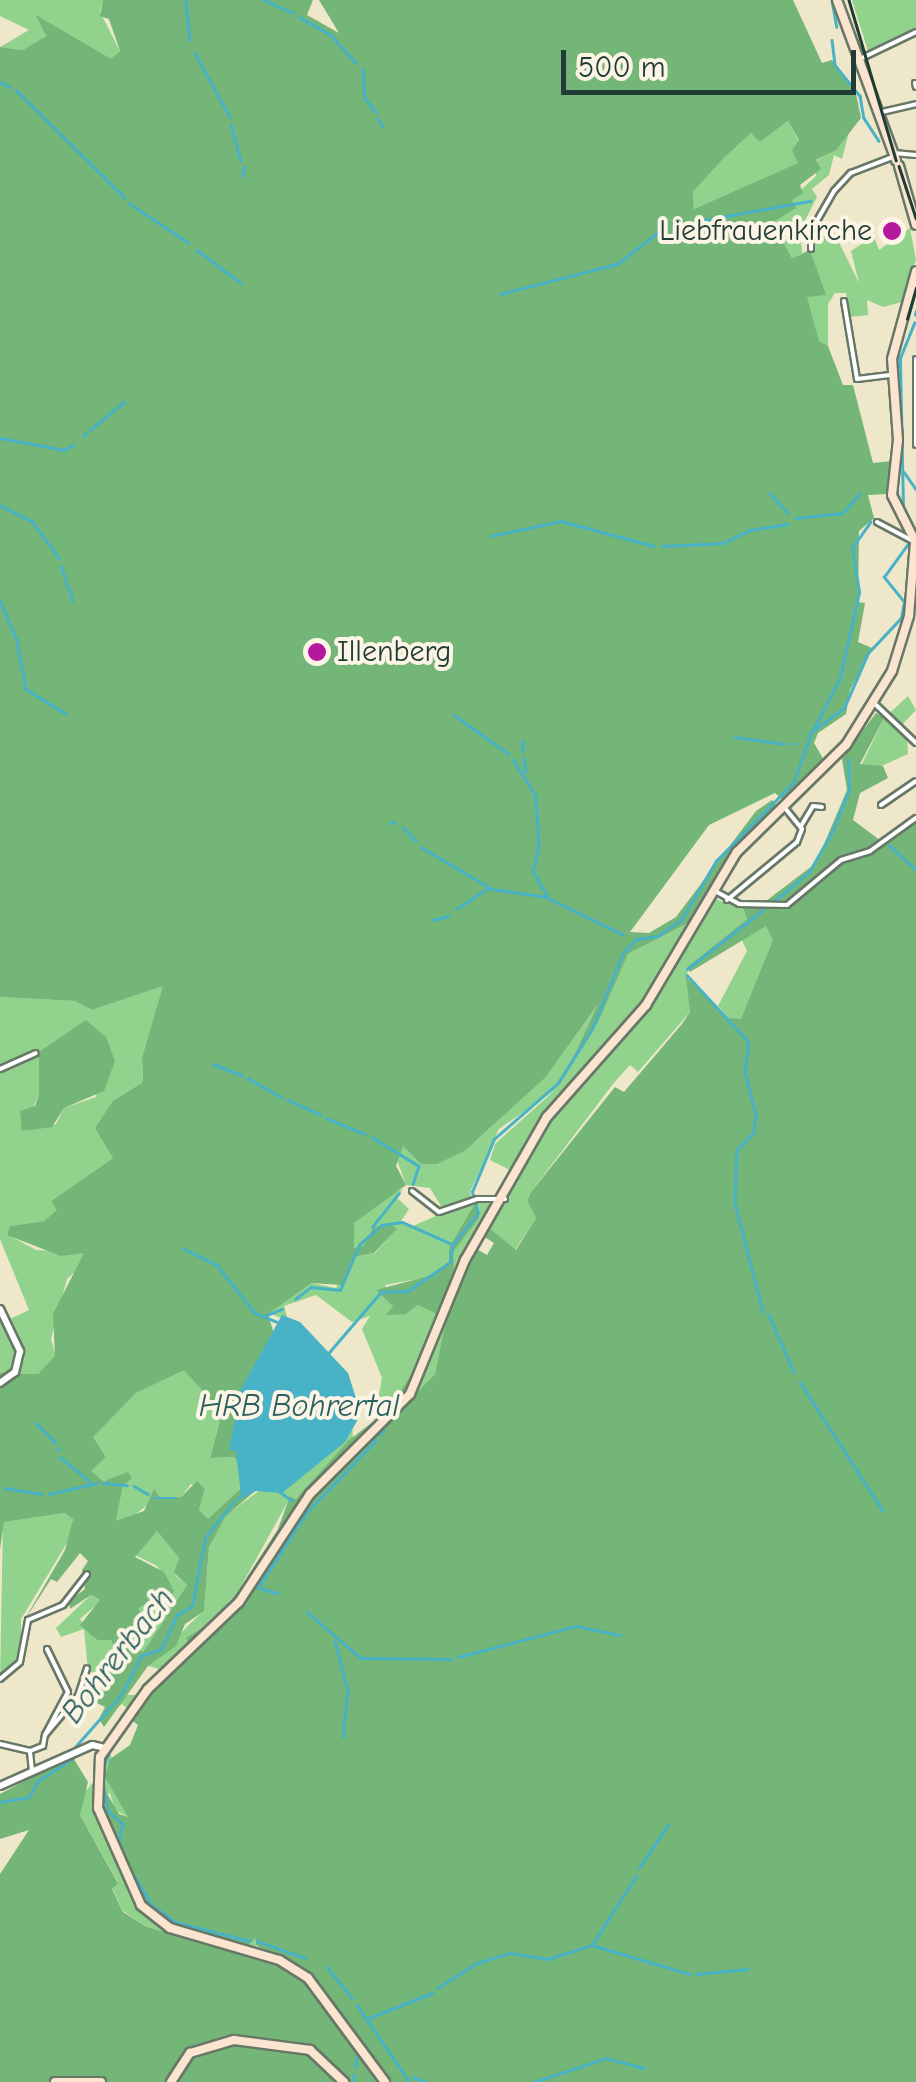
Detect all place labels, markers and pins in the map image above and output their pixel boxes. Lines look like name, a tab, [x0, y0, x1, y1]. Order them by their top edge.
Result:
place label: Liebfrauenkirche	[659, 213, 872, 249]
marker: Liebfrauenkirche	[881, 220, 903, 242]
place label: Illenberg	[337, 634, 452, 670]
marker: Illenberg	[306, 641, 328, 663]

